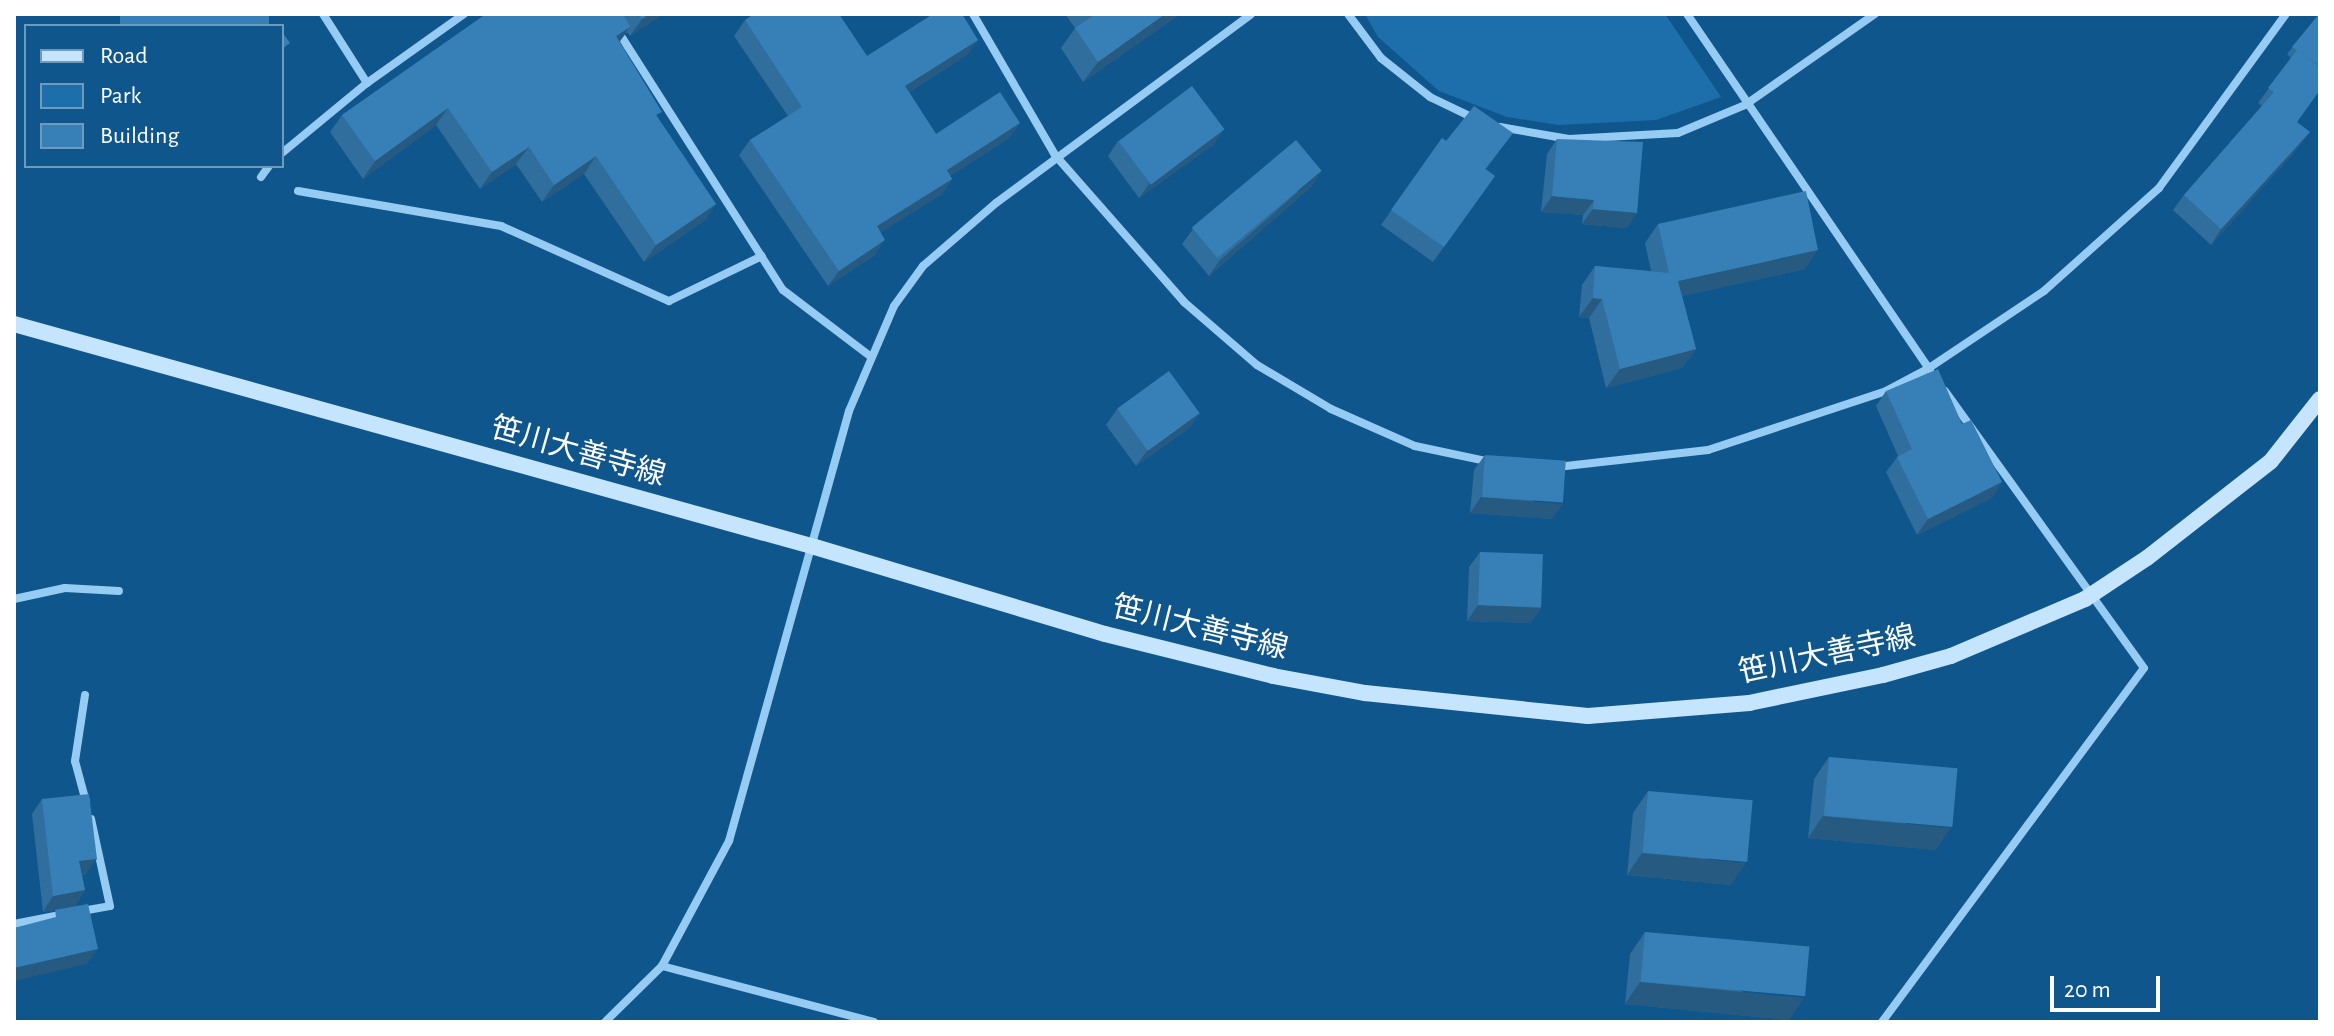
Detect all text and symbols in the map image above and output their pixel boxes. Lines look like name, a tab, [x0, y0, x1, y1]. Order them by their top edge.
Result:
legend	[24, 24, 284, 168]
text: Road	[100, 44, 148, 68]
text: Park	[100, 84, 141, 108]
text: Building	[100, 124, 179, 148]
street label: 笹川大善寺線	[487, 410, 669, 494]
street label: 笹川大善寺線	[1108, 589, 1292, 667]
street label: 笹川大善寺線	[1735, 619, 1919, 691]
scale bar	[2054, 960, 2164, 1010]
text: 20 m	[2064, 978, 2111, 1002]

